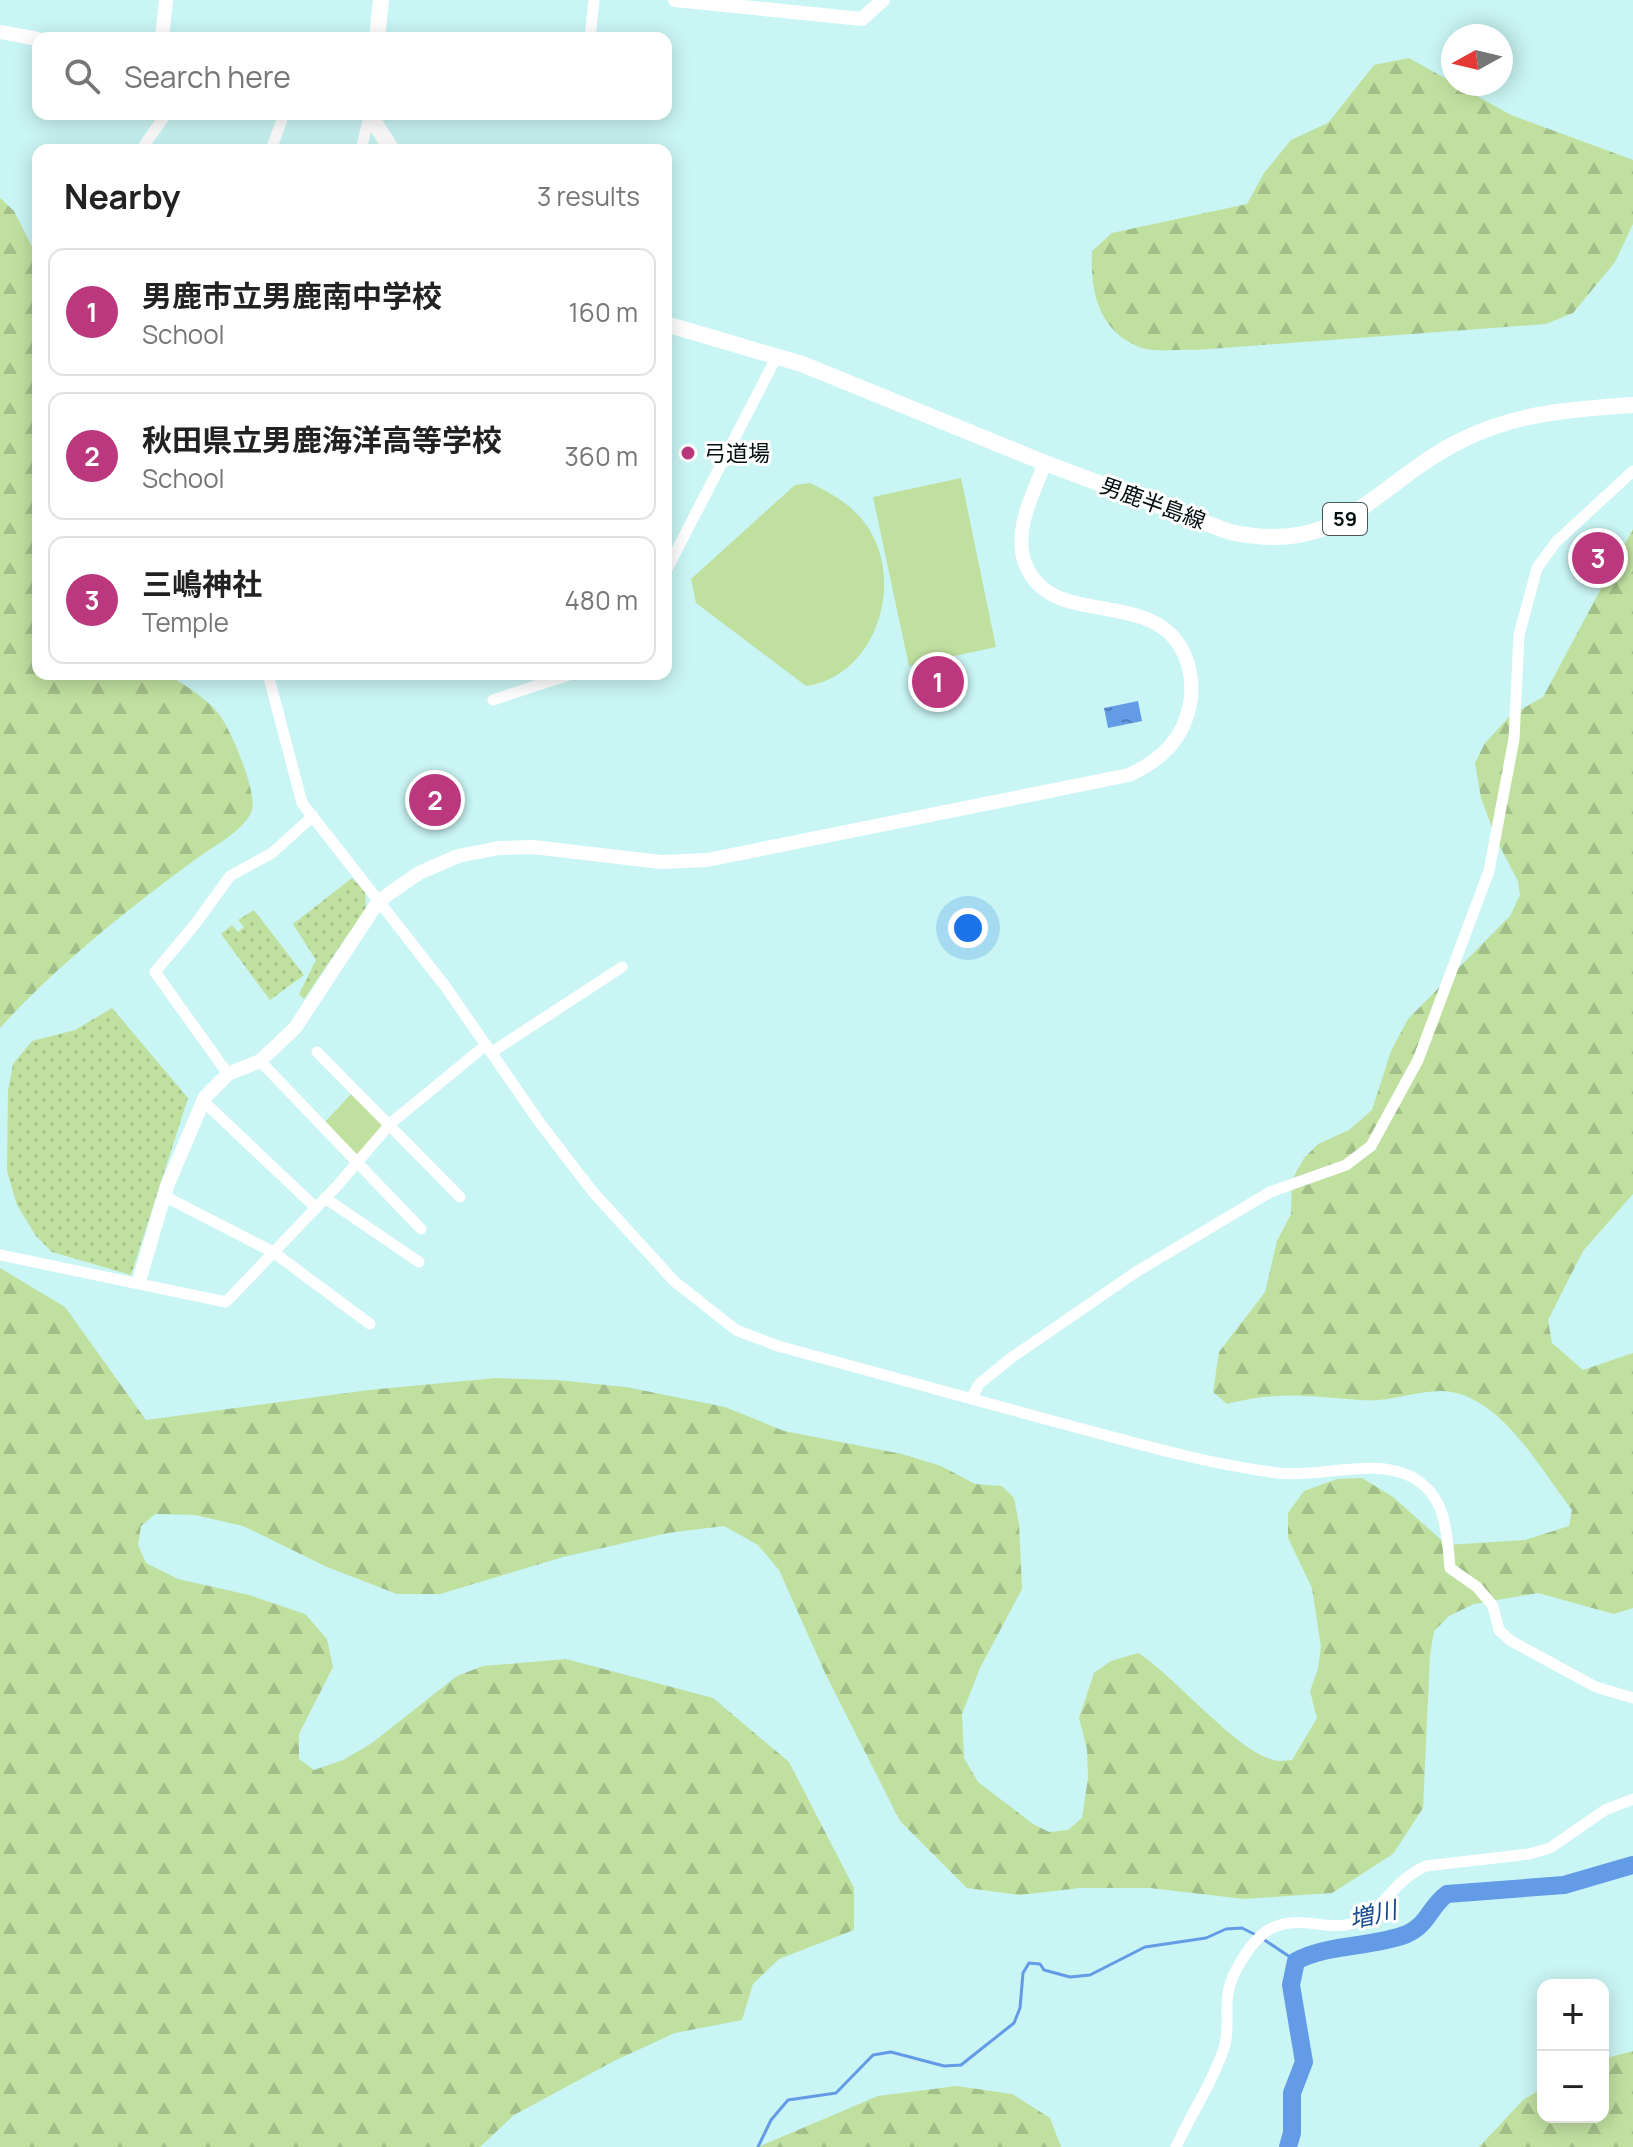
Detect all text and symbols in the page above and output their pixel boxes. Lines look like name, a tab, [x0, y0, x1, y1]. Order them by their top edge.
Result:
north arrow	[1441, 24, 1513, 96]
search box	[32, 32, 672, 120]
icon: search	[60, 54, 104, 98]
text: Search here	[124, 56, 291, 97]
text: Nearby	[64, 173, 180, 219]
text: 3 results	[537, 178, 640, 214]
text: 男鹿市立男鹿南中学校	[142, 275, 442, 316]
text: 1	[86, 294, 98, 330]
text: 160 m	[569, 294, 638, 330]
text: School	[142, 316, 225, 352]
text: 秋田県立男鹿海洋高等学校	[142, 419, 502, 460]
text: 2	[84, 438, 100, 474]
text: 360 m	[564, 438, 638, 474]
place label: 弓道場	[704, 438, 770, 468]
marker: 弓道場	[679, 444, 697, 462]
text: School	[142, 460, 225, 496]
street label: 男鹿半島線	[1096, 470, 1210, 536]
road number: 59	[1323, 503, 1367, 535]
pin: 3	[1572, 528, 1624, 588]
text: 三嶋神社	[142, 563, 262, 604]
text: 3	[84, 582, 100, 618]
text: 480 m	[564, 582, 638, 618]
text: Temple	[142, 604, 229, 640]
pin: 1	[912, 652, 964, 712]
pin: 2	[409, 770, 461, 830]
your location	[948, 908, 988, 948]
water label: 増川	[1346, 1891, 1403, 1935]
map controls	[1537, 1979, 1609, 2123]
button: +	[1537, 1979, 1609, 2051]
button: −	[1537, 2051, 1609, 2123]

